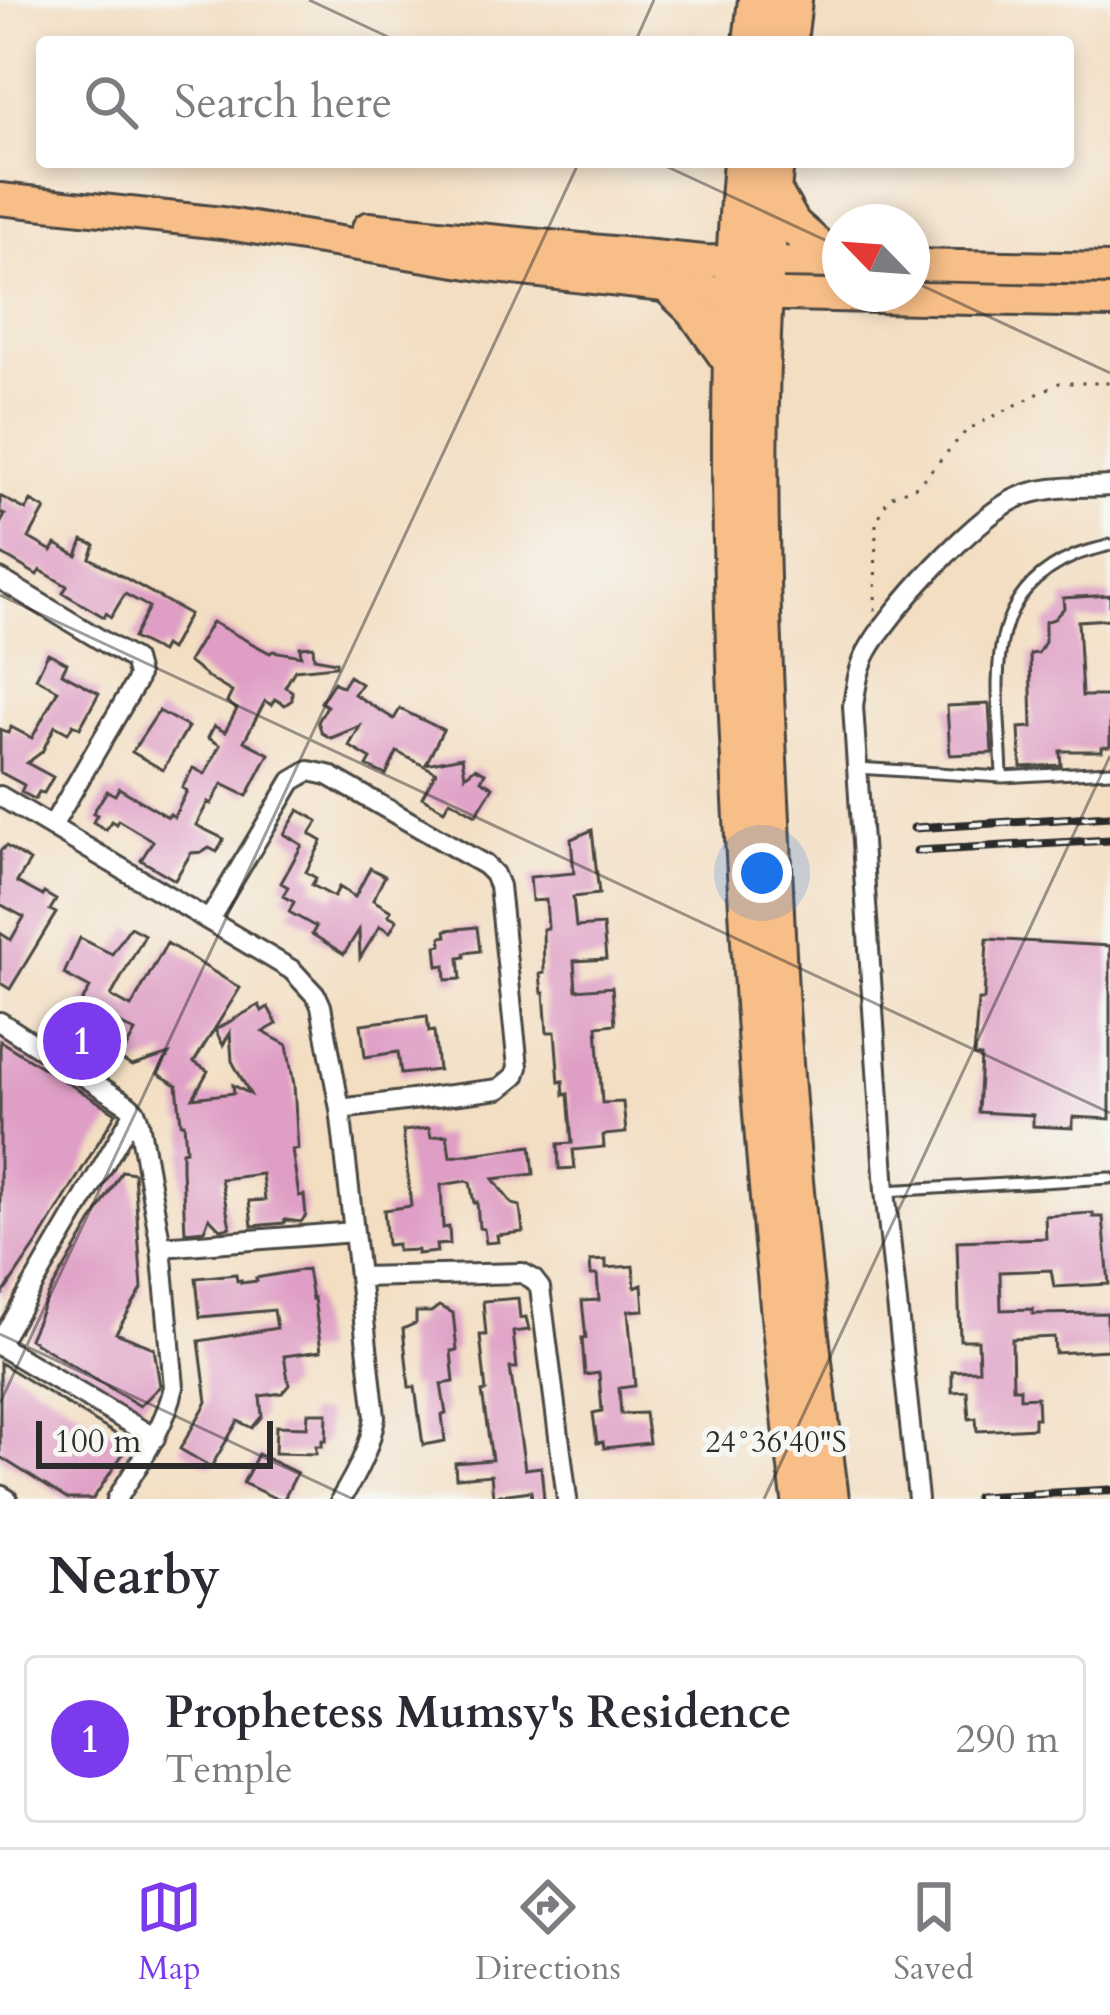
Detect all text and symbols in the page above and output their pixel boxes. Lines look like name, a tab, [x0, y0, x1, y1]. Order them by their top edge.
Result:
search box	[36, 36, 1074, 168]
icon: search	[78, 69, 144, 135]
text: Search here	[174, 72, 392, 133]
north arrow	[822, 204, 930, 312]
your location	[732, 843, 792, 903]
pin: 1	[43, 996, 121, 1086]
scale bar	[36, 1415, 273, 1468]
text: 100 m	[54, 1419, 141, 1464]
text: 24°36'40"S	[705, 1422, 847, 1463]
text: Nearby	[48, 1542, 220, 1612]
text: Prophetess Mumsy's Residence	[165, 1682, 792, 1743]
text: 1	[80, 1713, 100, 1766]
text: 290 m	[956, 1713, 1059, 1766]
text: Temple	[165, 1743, 293, 1796]
tab: Map	[136, 1874, 202, 1991]
tab: Directions	[475, 1874, 621, 1991]
tab: Saved	[894, 1874, 974, 1991]

